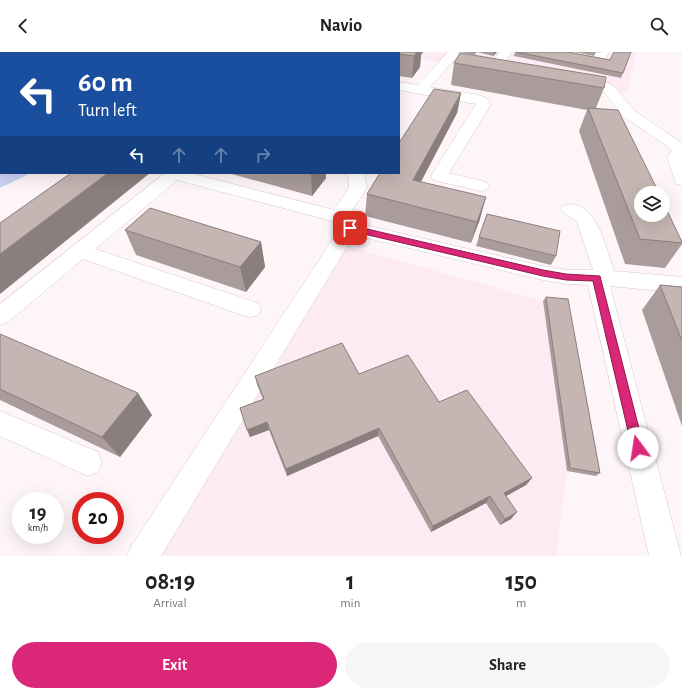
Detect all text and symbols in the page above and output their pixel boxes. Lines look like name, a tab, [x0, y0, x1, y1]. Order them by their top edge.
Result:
icon: back	[12, 15, 34, 37]
icon: search	[648, 15, 670, 37]
text: Navio	[320, 17, 362, 35]
icon: left	[12, 68, 64, 120]
text: 60 m	[78, 69, 133, 97]
text: Turn left	[78, 102, 137, 120]
icon: left	[126, 144, 148, 166]
icon: ahead	[168, 144, 190, 166]
icon: ahead	[210, 144, 232, 166]
icon: right	[252, 144, 274, 166]
map controls	[634, 186, 670, 222]
button: layers	[634, 186, 670, 222]
pin	[333, 211, 367, 245]
icon: arrive	[339, 217, 361, 239]
position arrow	[617, 427, 659, 469]
speed limit sign: 20	[72, 492, 124, 544]
text: 19	[30, 503, 46, 523]
text: km/h	[28, 523, 48, 533]
text: 08:19	[145, 570, 195, 594]
text: 1	[346, 570, 355, 594]
text: 150	[505, 570, 537, 594]
text: Arrival	[153, 597, 187, 610]
text: min	[340, 597, 360, 610]
text: m	[516, 597, 526, 610]
button: Exit	[12, 642, 337, 688]
button: Share	[345, 642, 670, 688]

